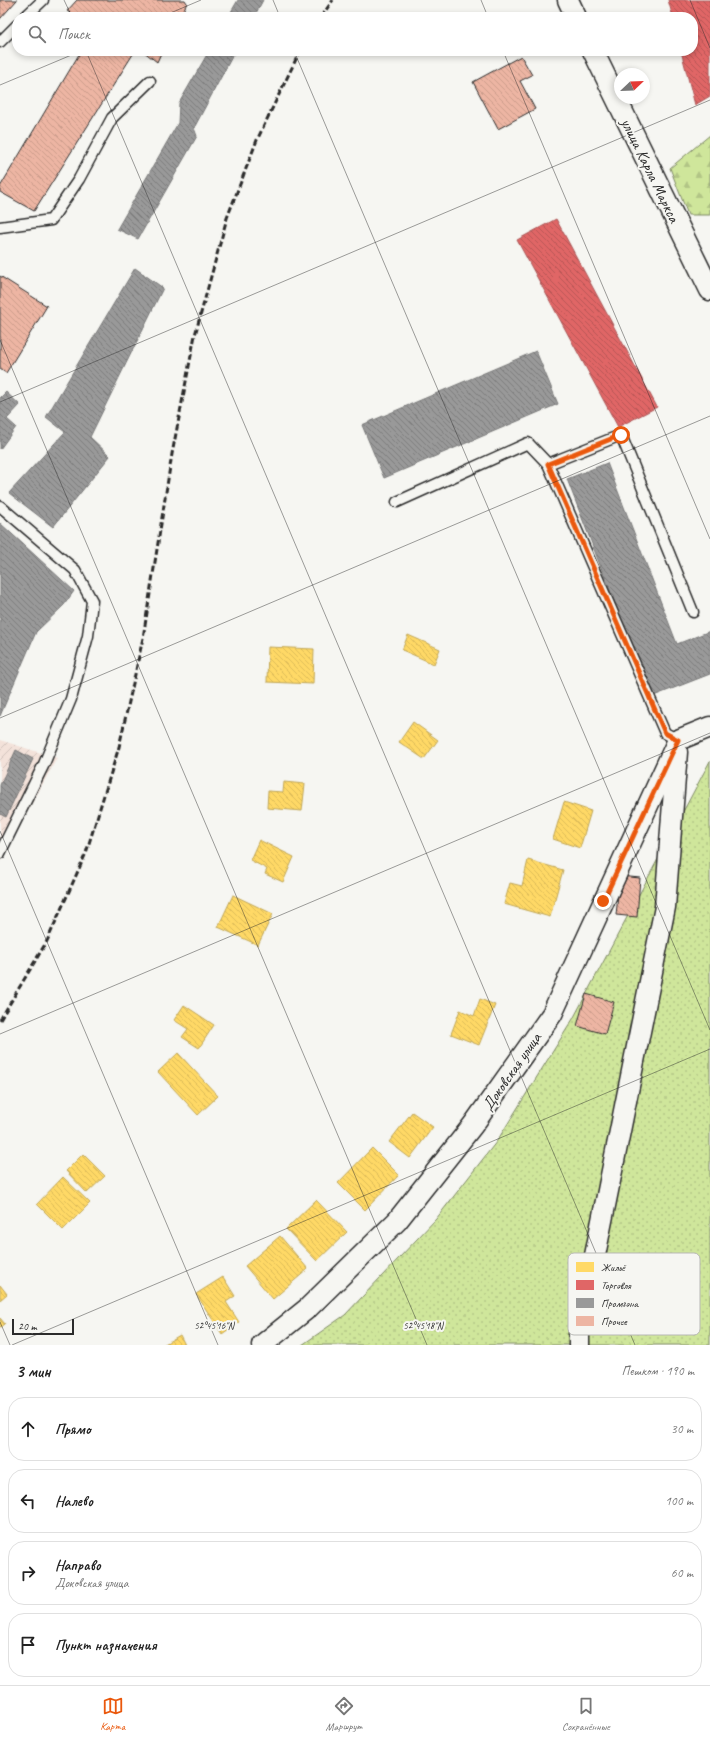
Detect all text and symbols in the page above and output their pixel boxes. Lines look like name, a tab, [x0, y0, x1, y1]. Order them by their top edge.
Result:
search box	[12, 12, 698, 56]
icon: search	[26, 23, 48, 45]
text: Поиск	[58, 25, 90, 44]
north arrow	[614, 68, 650, 104]
street label: улица Карла Маркса	[616, 114, 684, 227]
route start	[612, 426, 630, 444]
route end	[594, 892, 612, 910]
street label: Доковская улица	[478, 1028, 546, 1114]
legend	[568, 1253, 700, 1335]
text: Жильё	[601, 1260, 627, 1274]
text: Торговля	[601, 1278, 632, 1292]
text: Промзона	[601, 1296, 640, 1310]
text: Прочее	[601, 1314, 628, 1328]
scale bar	[12, 1317, 74, 1336]
text: 20 m	[18, 1319, 37, 1333]
text: 52°45'16"N	[194, 1319, 236, 1332]
text: 52°45'18"N	[403, 1319, 445, 1332]
text: 3 мин	[16, 1361, 51, 1382]
text: Пешком · 190 m	[621, 1363, 694, 1379]
icon: ahead	[17, 1418, 39, 1440]
text: Прямо	[55, 1420, 91, 1439]
text: 30 m	[671, 1421, 693, 1437]
icon: left	[17, 1490, 39, 1512]
text: Налево	[55, 1492, 93, 1511]
text: 100 m	[665, 1493, 693, 1509]
text: Направо	[55, 1556, 101, 1575]
icon: right	[17, 1562, 39, 1584]
text: 60 m	[671, 1565, 693, 1581]
text: Доковская улица	[55, 1575, 128, 1591]
icon: arrive	[17, 1634, 39, 1656]
text: Пункт назначения	[55, 1636, 157, 1655]
tab: Карта	[100, 1695, 125, 1733]
tab: Маршрут	[326, 1695, 362, 1733]
tab: Сохранённые	[562, 1695, 610, 1733]

